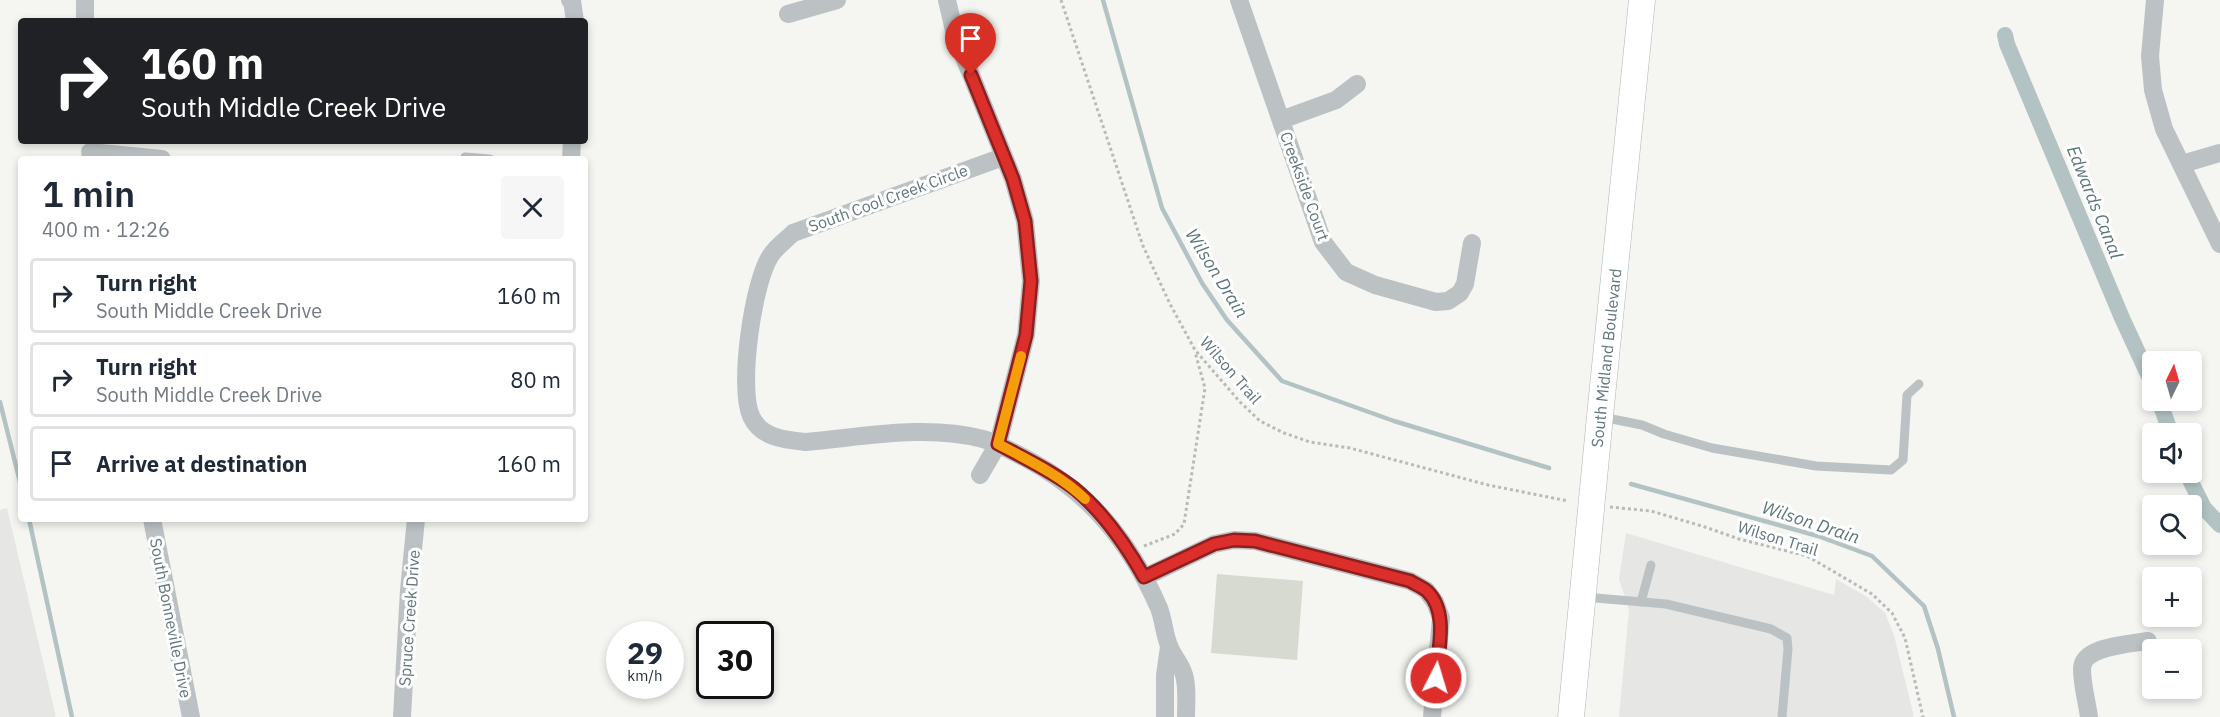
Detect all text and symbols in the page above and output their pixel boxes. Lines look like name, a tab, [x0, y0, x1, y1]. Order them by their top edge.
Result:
pin	[945, 13, 996, 75]
icon: arrive	[954, 22, 987, 55]
text: 160 m	[141, 36, 264, 91]
icon: right	[42, 42, 120, 120]
text: South Middle Creek Drive	[141, 89, 446, 124]
street label: Creekside Court	[1276, 129, 1334, 243]
water label: Edwards Canal	[2062, 142, 2128, 262]
street label: South Cool Creek Circle	[806, 160, 971, 236]
text: 1 min	[42, 170, 135, 217]
button: close	[501, 176, 564, 239]
text: 400 m · 12:26	[42, 216, 170, 243]
water label: Wilson Drain	[1180, 224, 1254, 322]
street label: South Midland Boulevard	[1587, 267, 1625, 449]
text: Turn right	[96, 268, 197, 297]
icon: right	[45, 279, 78, 312]
text: 160 m	[497, 281, 561, 310]
text: South Middle Creek Drive	[96, 297, 322, 324]
street label: Wilson Trail	[1196, 332, 1266, 408]
north arrow	[2142, 351, 2202, 411]
map controls	[2142, 351, 2202, 699]
text: Turn right	[96, 352, 197, 381]
icon: right	[45, 363, 78, 396]
text: 80 m	[510, 365, 561, 394]
text: South Middle Creek Drive	[96, 381, 322, 408]
button: sound	[2142, 423, 2202, 483]
icon: arrive	[45, 447, 78, 480]
text: Arrive at destination	[96, 449, 307, 478]
text: 160 m	[497, 449, 561, 478]
water label: Wilson Drain	[1759, 495, 1863, 549]
button: search	[2142, 495, 2202, 555]
street label: Wilson Trail	[1735, 516, 1821, 560]
street label: South Bonneville Drive	[146, 536, 196, 700]
street label: Spruce Creek Drive	[394, 549, 424, 687]
button: +	[2142, 567, 2202, 627]
speed limit sign: 30	[696, 621, 774, 699]
text: 29	[627, 633, 663, 672]
button: −	[2142, 639, 2202, 699]
position arrow	[1404, 646, 1468, 710]
text: km/h	[627, 666, 663, 685]

